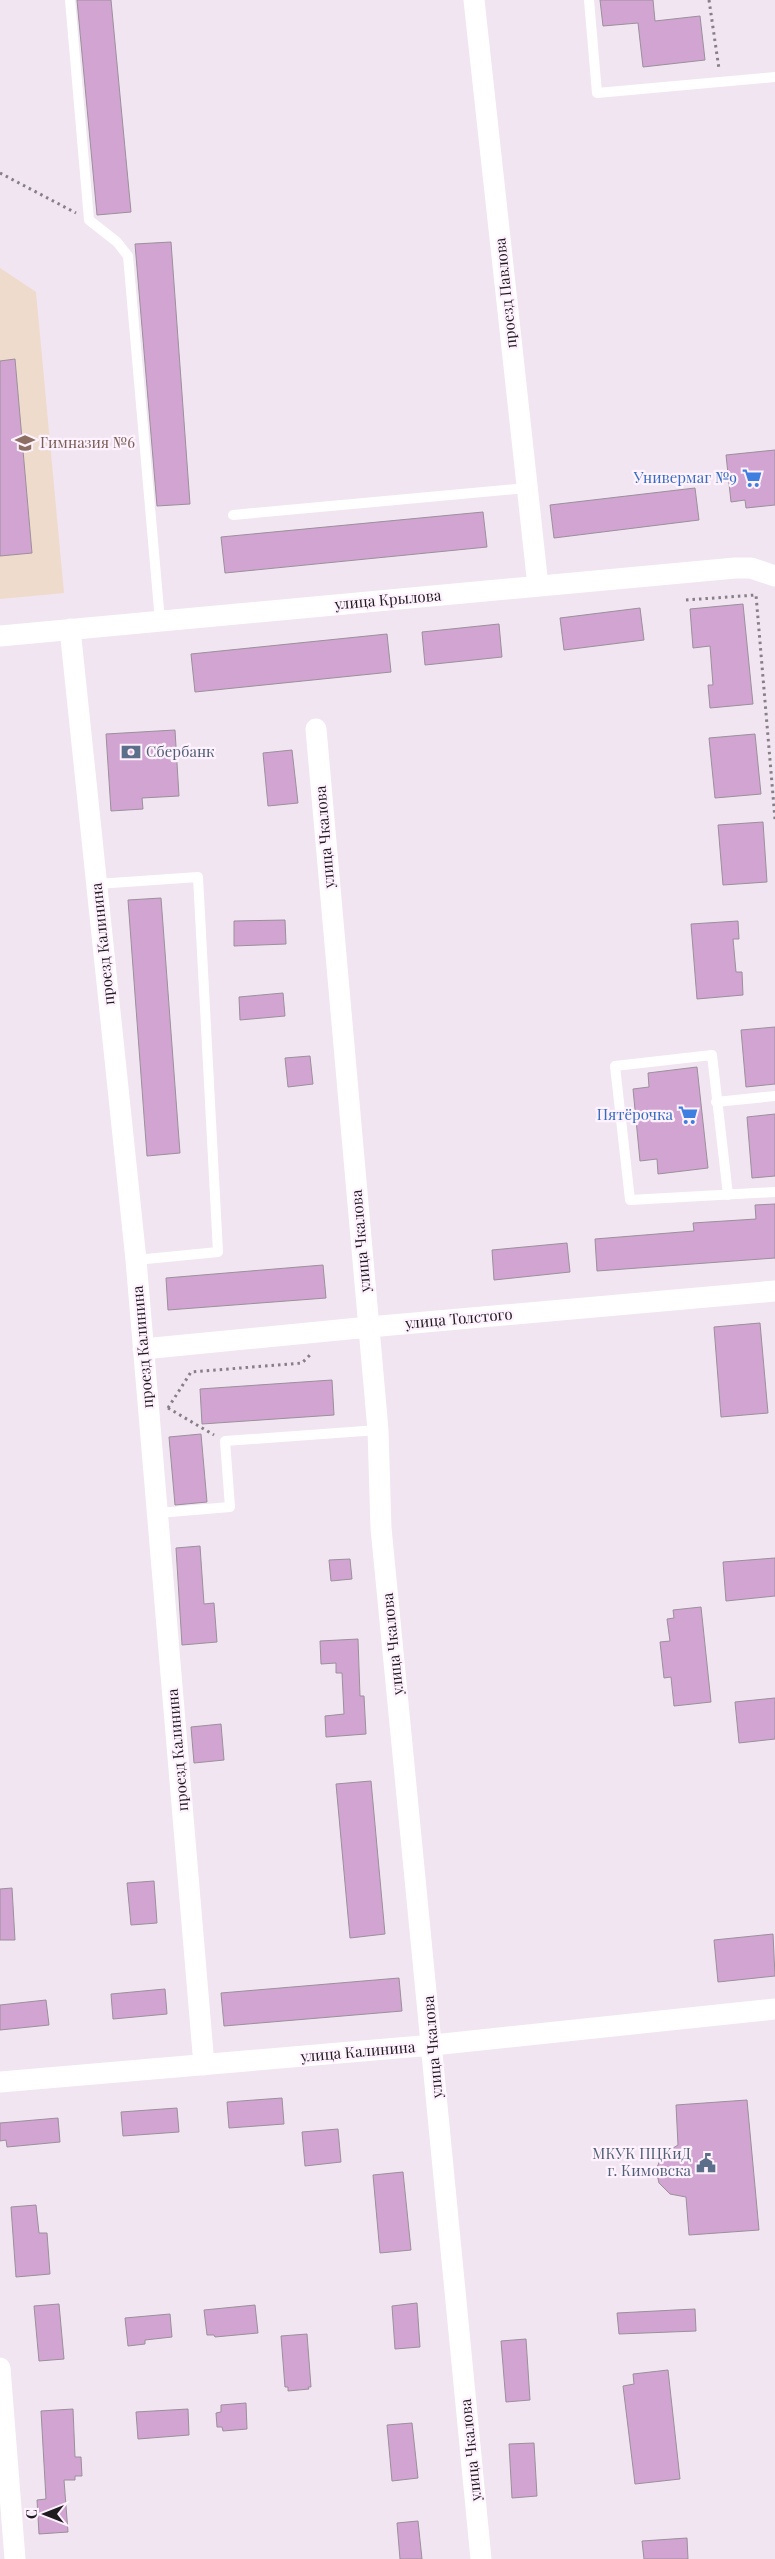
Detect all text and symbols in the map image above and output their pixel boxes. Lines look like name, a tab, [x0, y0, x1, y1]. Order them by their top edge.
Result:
street label: проезд Павлова	[489, 236, 521, 349]
school or university icon: Гимназия №6	[14, 432, 36, 454]
place label: Гимназия №6	[40, 432, 135, 452]
place label: Универмаг №9	[633, 467, 737, 487]
supermarket icon: Универмаг №9	[741, 467, 763, 489]
street label: улица Крылова	[333, 584, 442, 614]
bank icon: Сбербанк	[120, 741, 142, 763]
place label: Сбербанк	[146, 741, 215, 761]
street label: улица Чкалова	[310, 785, 339, 890]
street label: проезд Калинина	[86, 881, 118, 1006]
place label: Пятёрочка	[597, 1104, 674, 1124]
supermarket icon: Пятёрочка	[677, 1104, 699, 1126]
street label: улица Чкалова	[346, 1189, 375, 1294]
street label: проезд Калинина	[127, 1284, 157, 1409]
street label: улица Толстого	[403, 1303, 513, 1333]
street label: улица Чкалова	[377, 1591, 407, 1697]
street label: проезд Калинина	[162, 1687, 192, 1812]
street label: улица Чкалова	[418, 1995, 447, 2100]
street label: улица Калинина	[299, 2036, 417, 2066]
place label: МКУК ПЦКиД г. Кимовска	[592, 2143, 692, 2180]
public building icon: МКУК ПЦКиД г. Кимовска	[695, 2152, 717, 2174]
street label: улица Чкалова	[455, 2397, 485, 2503]
north arrow	[20, 2489, 70, 2539]
text: С	[22, 2509, 41, 2519]

